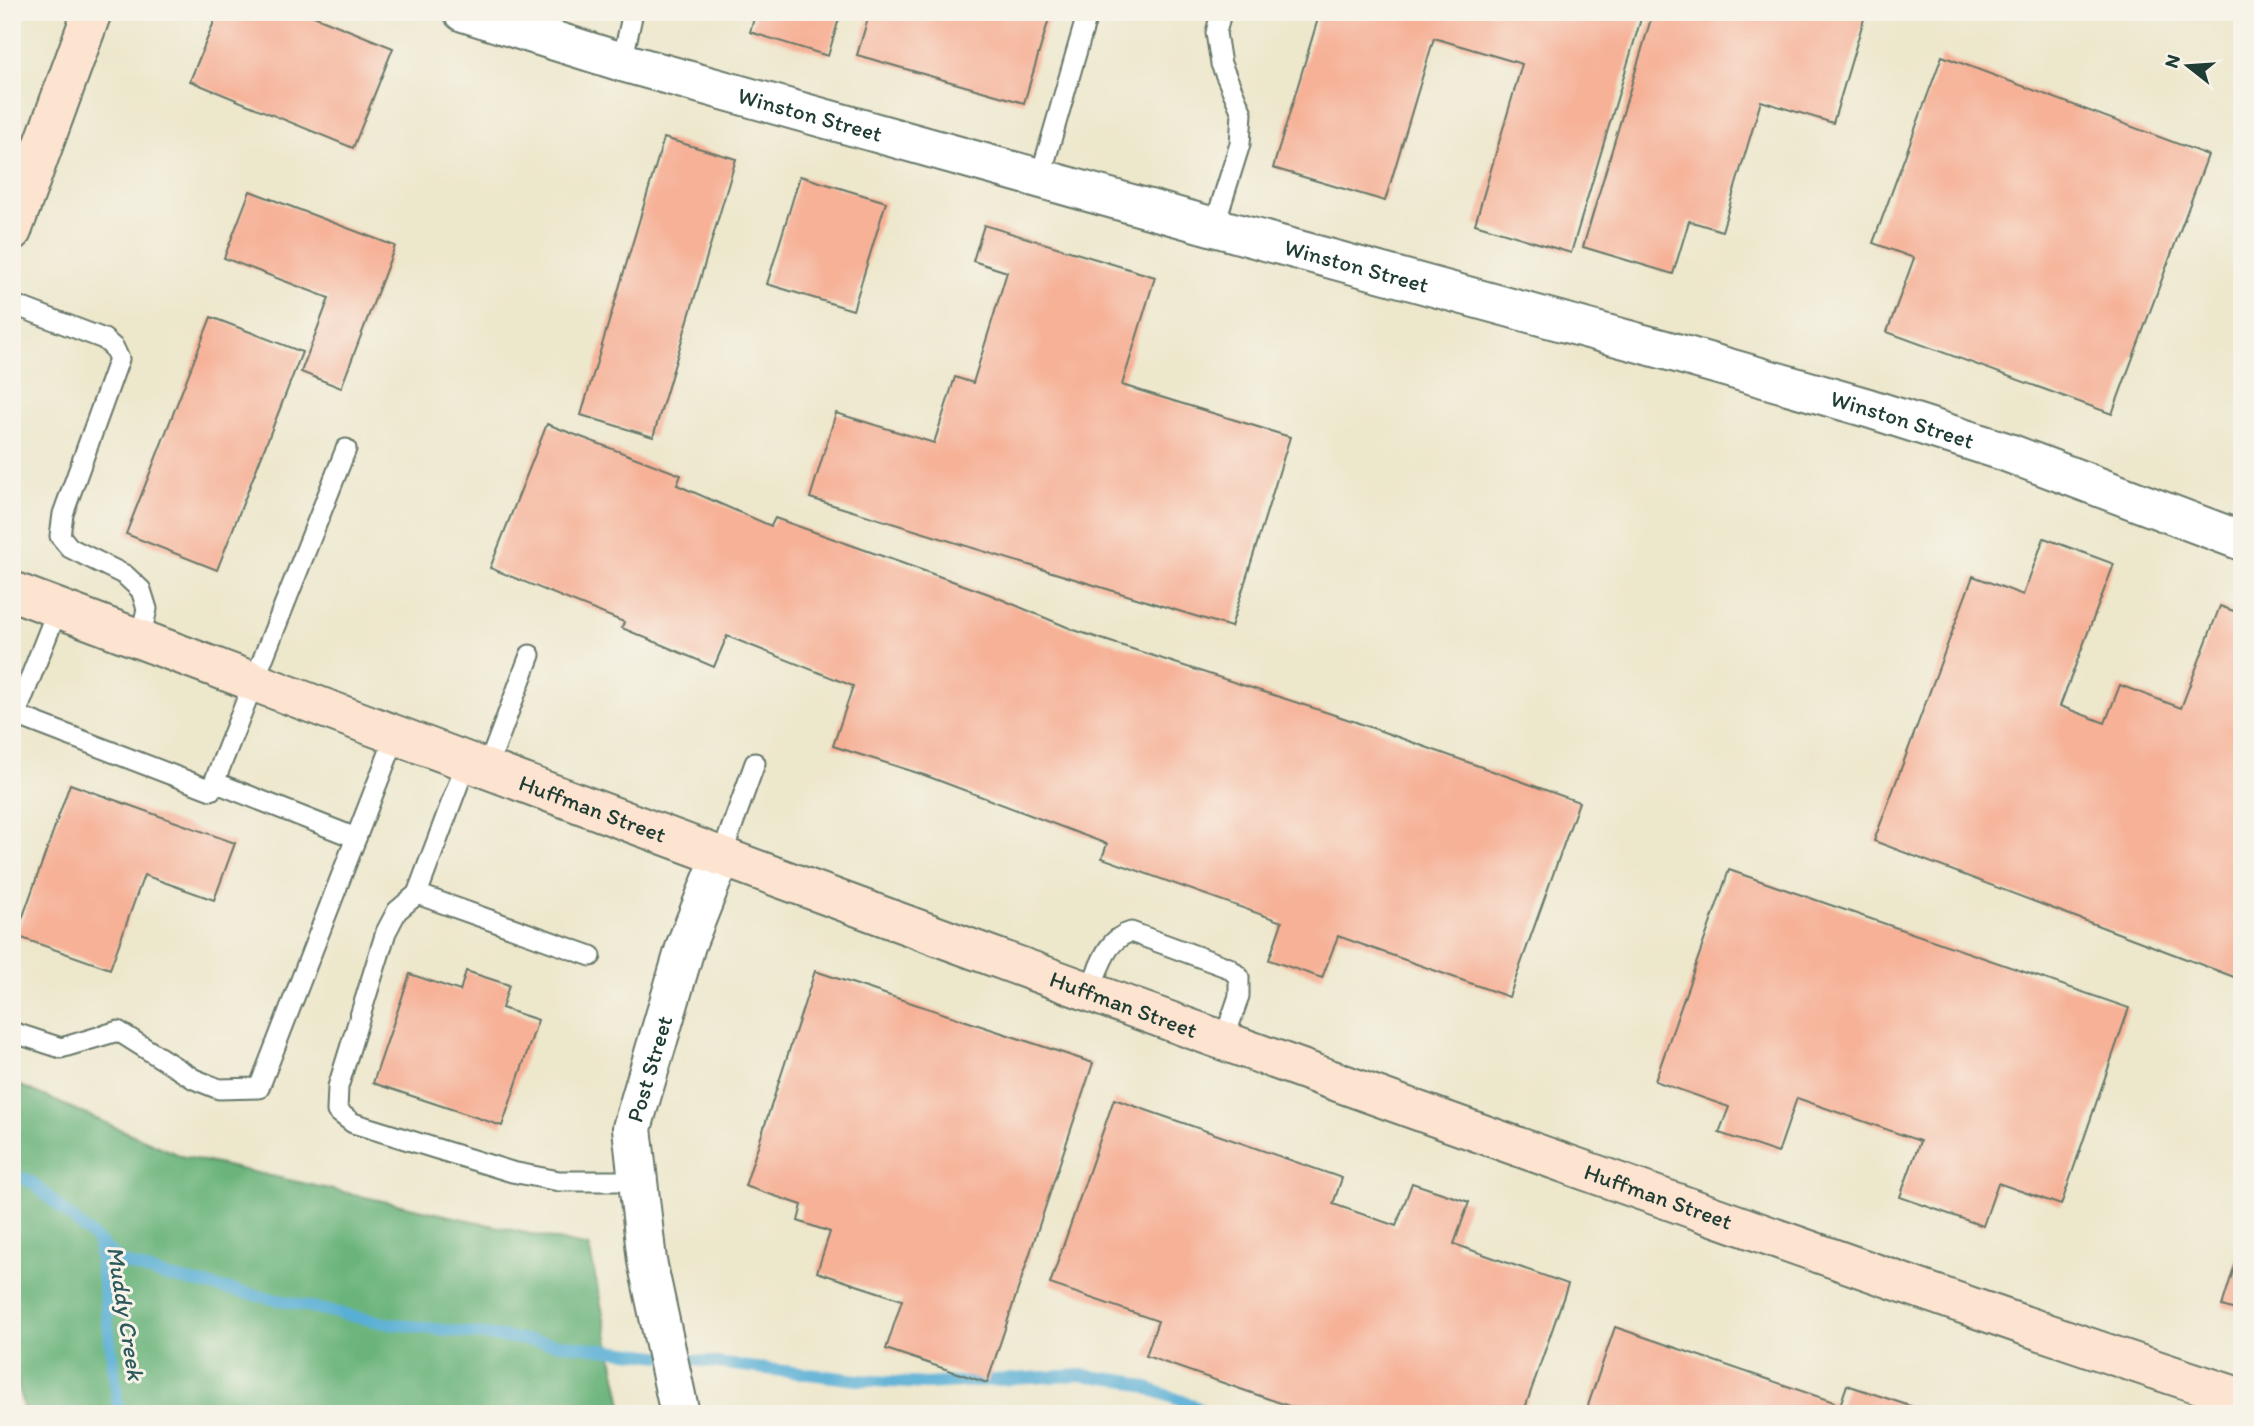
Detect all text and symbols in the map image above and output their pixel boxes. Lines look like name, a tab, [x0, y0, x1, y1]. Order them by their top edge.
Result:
north arrow	[2152, 32, 2222, 102]
text: N	[2159, 52, 2185, 71]
street label: Winston Street	[735, 81, 886, 148]
street label: Winston Street	[1281, 233, 1432, 299]
street label: Winston Street	[1827, 384, 1978, 455]
street label: Huffman Street	[515, 768, 670, 849]
street label: Huffman Street	[1046, 965, 1202, 1044]
street label: Post Street	[621, 1012, 678, 1125]
street label: Huffman Street	[1580, 1157, 1736, 1236]
water label: Muddy Creek	[101, 1244, 151, 1384]

